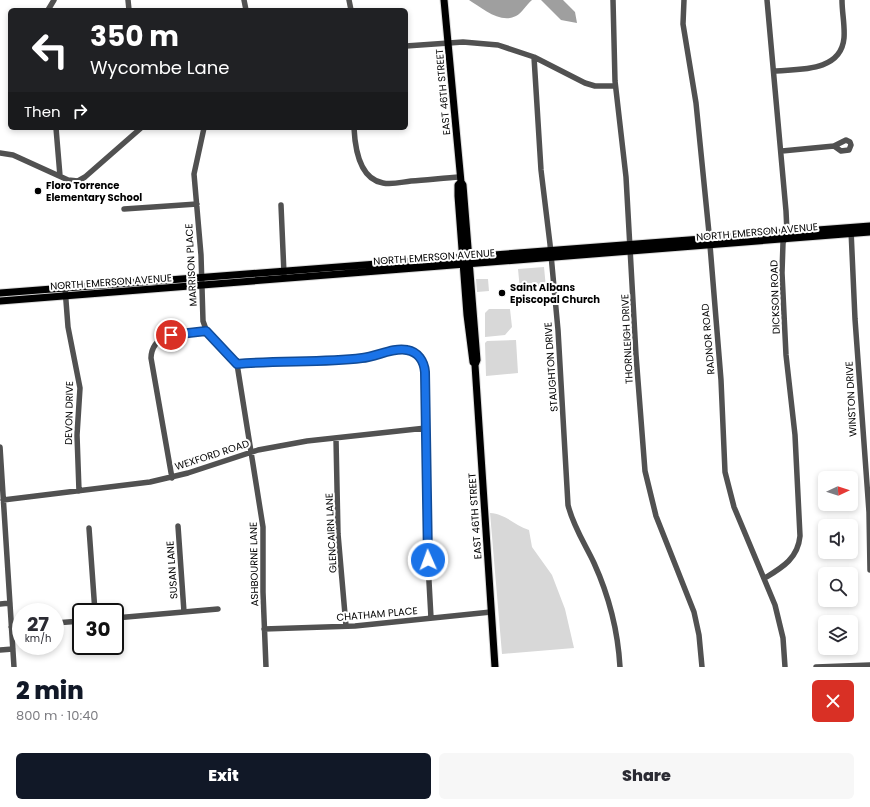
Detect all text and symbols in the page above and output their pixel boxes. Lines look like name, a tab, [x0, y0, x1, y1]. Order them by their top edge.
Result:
text: 350 m	[90, 17, 179, 56]
icon: left	[24, 24, 76, 76]
street label: EAST 46TH STREET	[432, 48, 454, 136]
text: Wycombe Lane	[90, 55, 229, 80]
icon: right	[69, 100, 91, 122]
text: Then	[24, 101, 61, 122]
place label: Floro Torrence Elementary School	[46, 178, 142, 205]
marker: Floro Torrence Elementary School	[33, 186, 43, 196]
street label: NORTH EMERSON AVENUE	[696, 219, 818, 245]
street label: MARRISON PLACE	[181, 223, 201, 307]
street label: NORTH EMERSON AVENUE	[373, 245, 495, 269]
street label: DICKSON ROAD	[766, 260, 784, 334]
street label: NORTH EMERSON AVENUE	[50, 270, 172, 294]
place label: Saint Albans Episcopal Church	[510, 280, 600, 307]
marker: Saint Albans Episcopal Church	[497, 288, 507, 298]
street label: THORNLEIGH DRIVE	[617, 294, 637, 384]
street label: RADNOR ROAD	[697, 303, 719, 375]
pin	[154, 318, 188, 352]
street label: STAUGHTON DRIVE	[540, 322, 562, 412]
icon: arrive	[160, 324, 182, 346]
street label: WINSTON DRIVE	[842, 361, 860, 437]
street label: DEVON DRIVE	[61, 381, 77, 445]
street label: WEXFORD ROAD	[173, 436, 251, 474]
north arrow	[818, 471, 858, 511]
map controls	[818, 471, 858, 655]
street label: EAST 46TH STREET	[464, 472, 485, 560]
street label: GLENCAIRN LANE	[321, 493, 341, 573]
button: sound	[818, 519, 858, 559]
street label: ASHBOURNE LANE	[246, 522, 262, 606]
position arrow	[407, 539, 449, 581]
street label: SUSAN LANE	[162, 540, 182, 600]
button: search	[818, 567, 858, 607]
speed limit sign: 30	[72, 603, 124, 655]
street label: CHATHAM PLACE	[336, 603, 418, 625]
text: 27	[27, 610, 49, 638]
button: layers	[818, 615, 858, 655]
text: km/h	[25, 631, 51, 646]
text: 2 min	[16, 674, 84, 707]
button: close	[812, 680, 854, 722]
text: 800 m · 10:40	[16, 706, 99, 725]
button: Exit	[16, 753, 431, 799]
button: Share	[439, 753, 854, 799]

